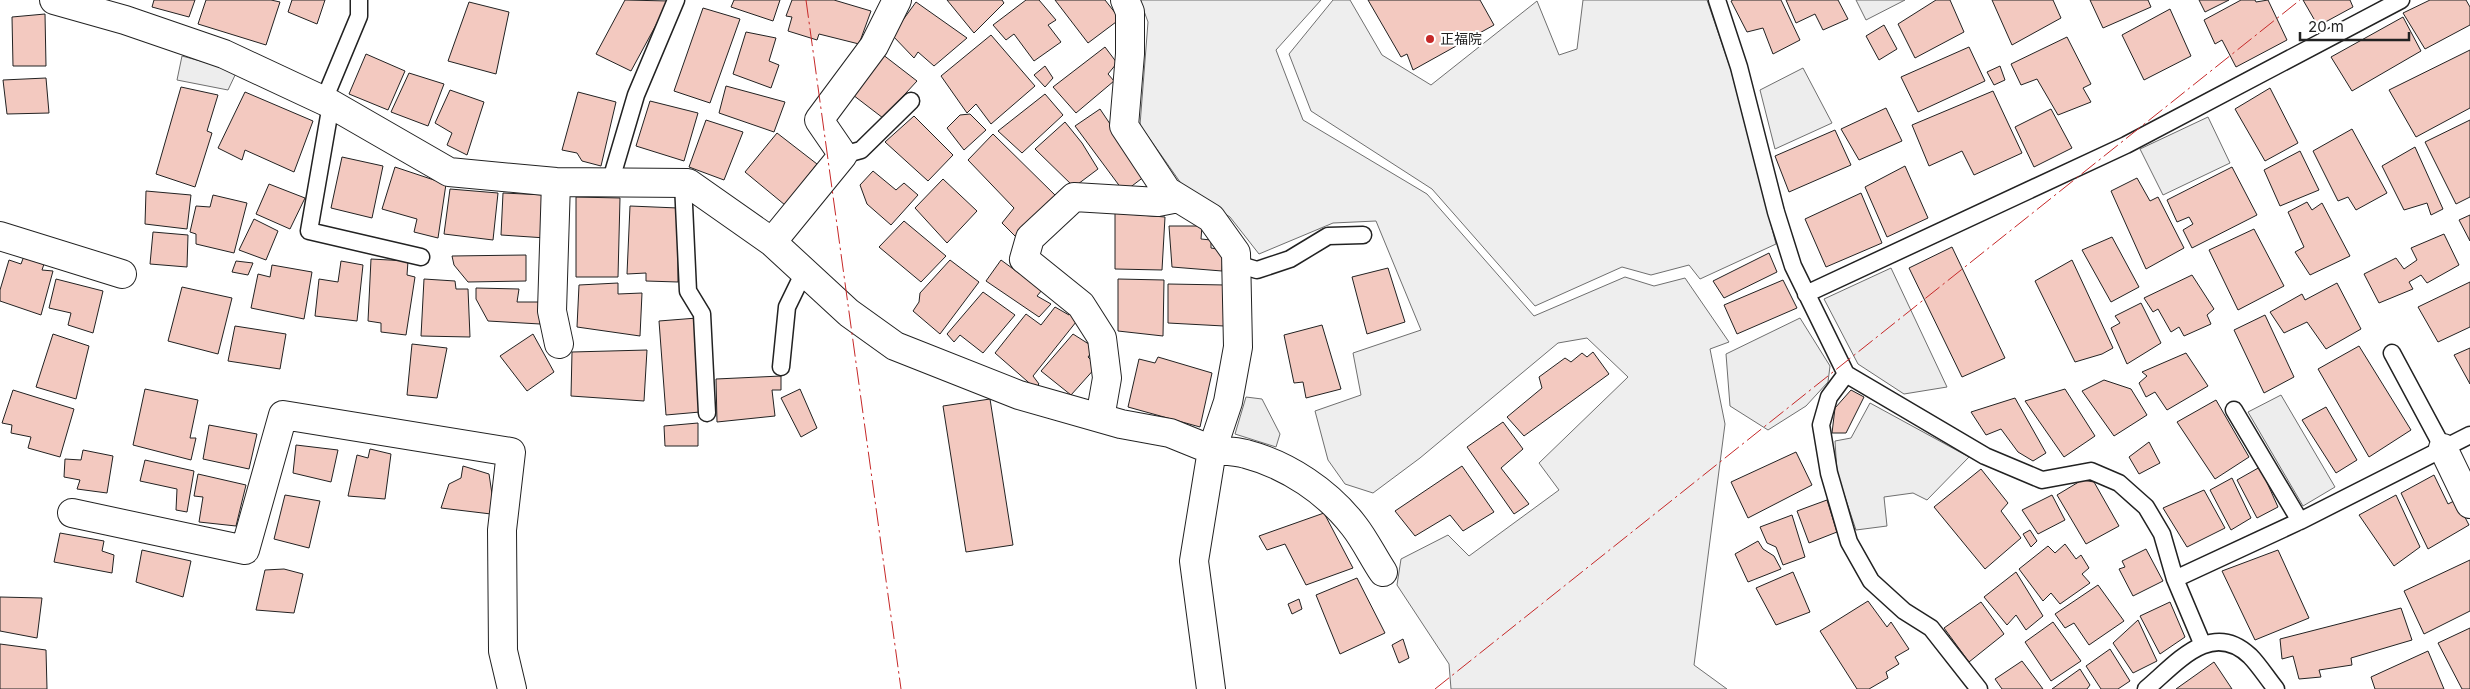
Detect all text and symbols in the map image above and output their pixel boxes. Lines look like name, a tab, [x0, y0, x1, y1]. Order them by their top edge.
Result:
scale bar	[2300, 10, 2409, 42]
text: 20 m	[2308, 17, 2344, 36]
place label: 正福院	[1440, 30, 1482, 47]
marker: 正福院	[1424, 33, 1436, 45]

